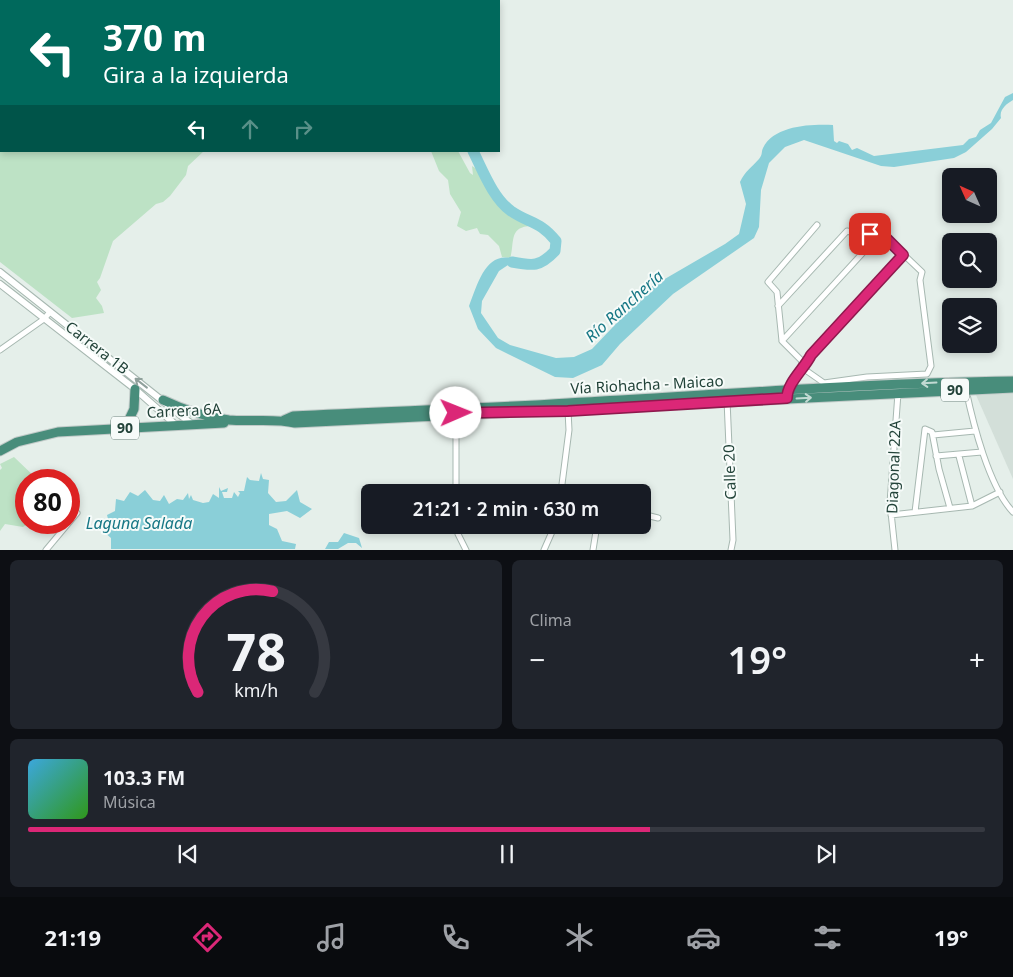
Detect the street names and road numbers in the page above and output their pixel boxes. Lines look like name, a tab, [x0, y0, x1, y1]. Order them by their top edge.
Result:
street label: Carrera 1B	[62, 316, 133, 378]
street label: Vía Riohacha - Maicao	[570, 370, 724, 398]
road number: 90	[941, 378, 969, 402]
street label: Carrera 6A	[146, 398, 222, 422]
road number: 90	[111, 416, 139, 439]
street label: Diagonal 22A	[881, 419, 905, 514]
street label: Calle 20	[718, 444, 740, 500]

